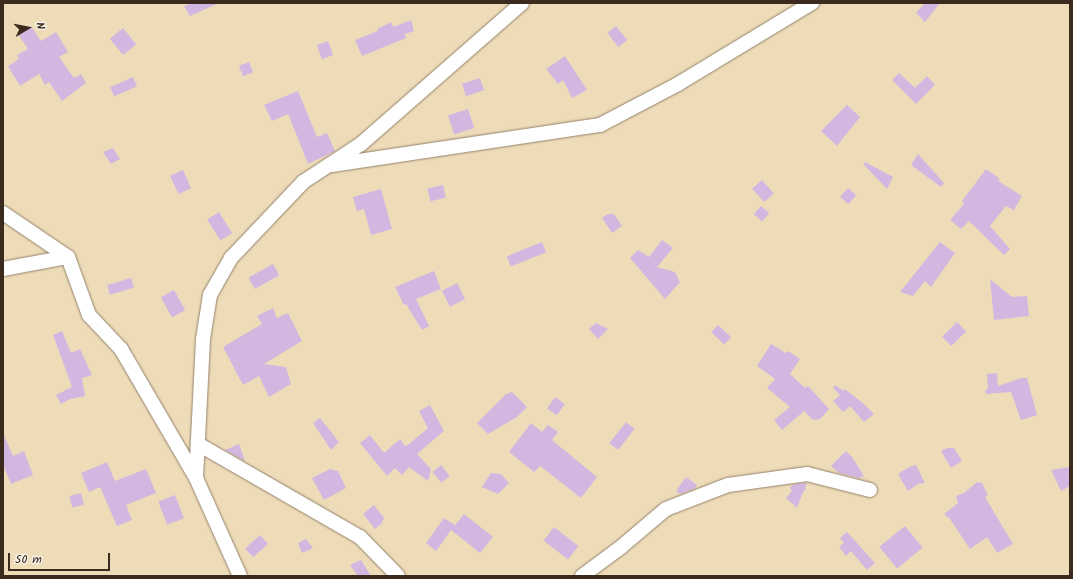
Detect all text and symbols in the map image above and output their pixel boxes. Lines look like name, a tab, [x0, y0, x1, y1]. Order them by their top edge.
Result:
north arrow	[8, 8, 48, 48]
text: N	[30, 21, 49, 31]
scale bar	[10, 545, 112, 571]
text: 50 m	[15, 550, 42, 569]

